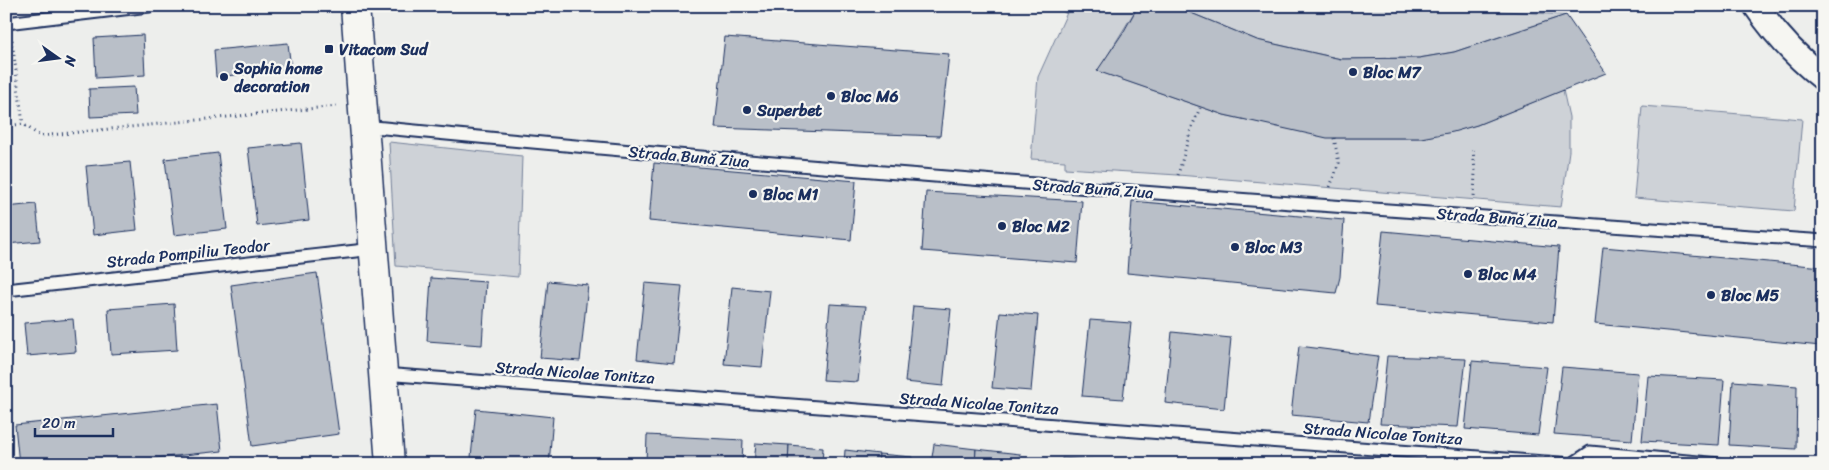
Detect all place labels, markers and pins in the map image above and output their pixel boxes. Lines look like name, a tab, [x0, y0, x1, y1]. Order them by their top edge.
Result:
place label: Vitacom Sud	[339, 35, 429, 64]
marker: Vitacom Sud	[323, 43, 335, 55]
place label: Sophia home decoration	[233, 54, 323, 101]
place label: Bloc M7	[1363, 58, 1423, 87]
marker: Bloc M7	[1347, 66, 1359, 78]
marker: Sophia home decoration	[218, 71, 230, 83]
place label: Bloc M6	[841, 82, 899, 111]
marker: Bloc M6	[825, 90, 837, 102]
place label: Superbet	[756, 96, 822, 125]
marker: Superbet	[741, 104, 753, 116]
place label: Bloc M1	[763, 180, 819, 209]
marker: Bloc M1	[747, 188, 759, 200]
place label: Bloc M2	[1012, 212, 1071, 241]
marker: Bloc M2	[996, 220, 1008, 232]
place label: Bloc M3	[1245, 233, 1303, 262]
marker: Bloc M3	[1229, 241, 1241, 253]
place label: Bloc M4	[1478, 260, 1537, 289]
marker: Bloc M4	[1462, 268, 1474, 280]
place label: Bloc M5	[1721, 281, 1780, 310]
marker: Bloc M5	[1705, 289, 1717, 301]

